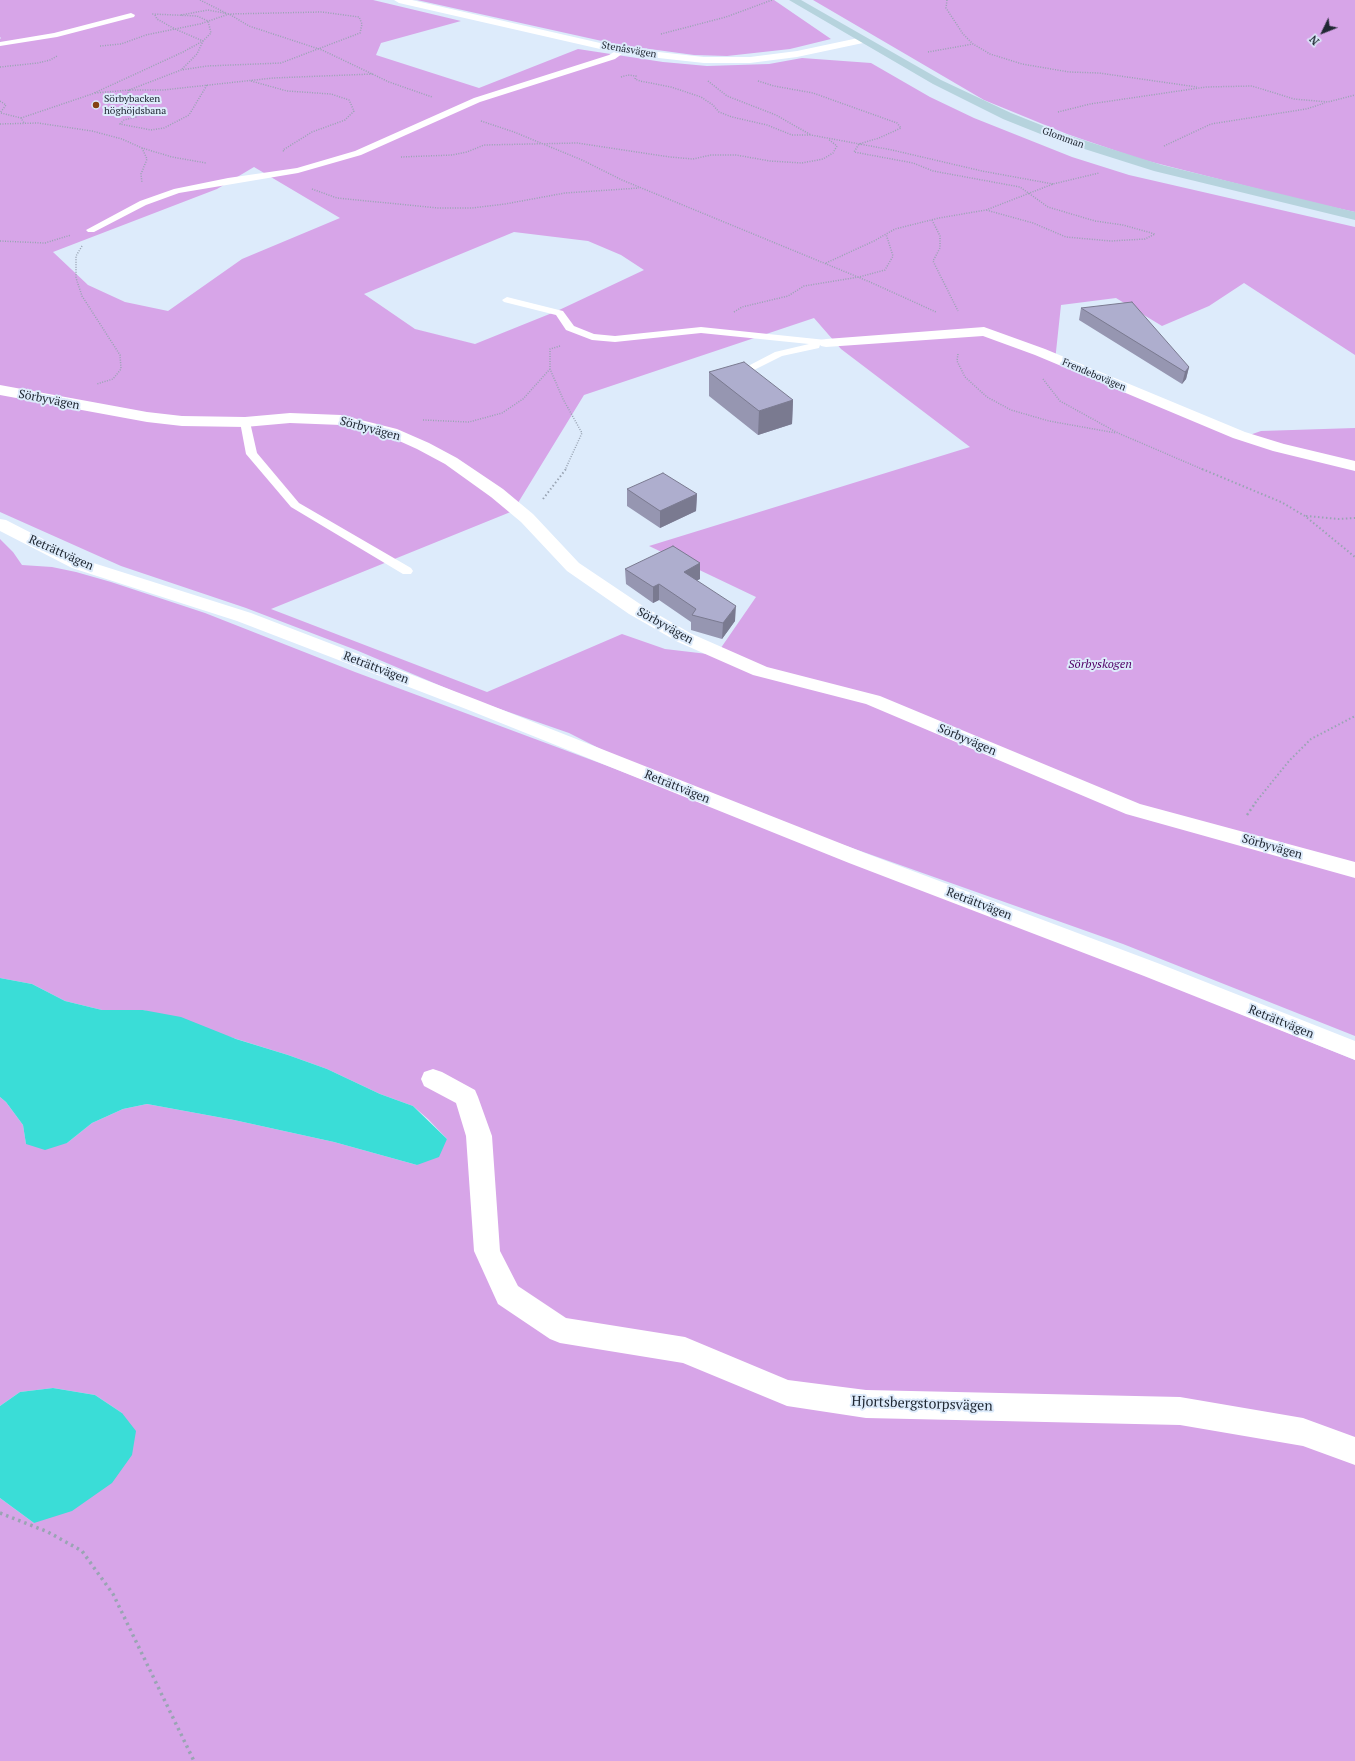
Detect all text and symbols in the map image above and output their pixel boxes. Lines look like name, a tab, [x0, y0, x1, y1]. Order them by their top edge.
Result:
north arrow	[1303, 12, 1343, 52]
text: N	[1306, 32, 1322, 48]
street label: Stenåsvägen	[600, 39, 658, 61]
place label: Sörbybacken höghöjdsbana	[104, 93, 166, 116]
marker: Sörbybacken höghöjdsbana	[91, 100, 101, 110]
street label: Glomman	[1040, 125, 1086, 151]
street label: Frendebovägen	[1060, 356, 1128, 394]
street label: Sörbyvägen	[17, 387, 81, 413]
street label: Sörbyvägen	[338, 414, 402, 444]
street label: Reträttvägen	[27, 532, 95, 574]
street label: Sörbyvägen	[634, 605, 696, 647]
street label: Reträttvägen	[341, 649, 411, 687]
park label: Sörbyskogen	[1068, 658, 1132, 672]
street label: Sörbyvägen	[936, 721, 998, 759]
street label: Reträttvägen	[642, 767, 712, 807]
street label: Sörbyvägen	[1240, 832, 1304, 862]
street label: Reträttvägen	[944, 885, 1014, 923]
street label: Reträttvägen	[1246, 1002, 1316, 1042]
street label: Hjortsbergstorpsvägen	[851, 1393, 993, 1415]

